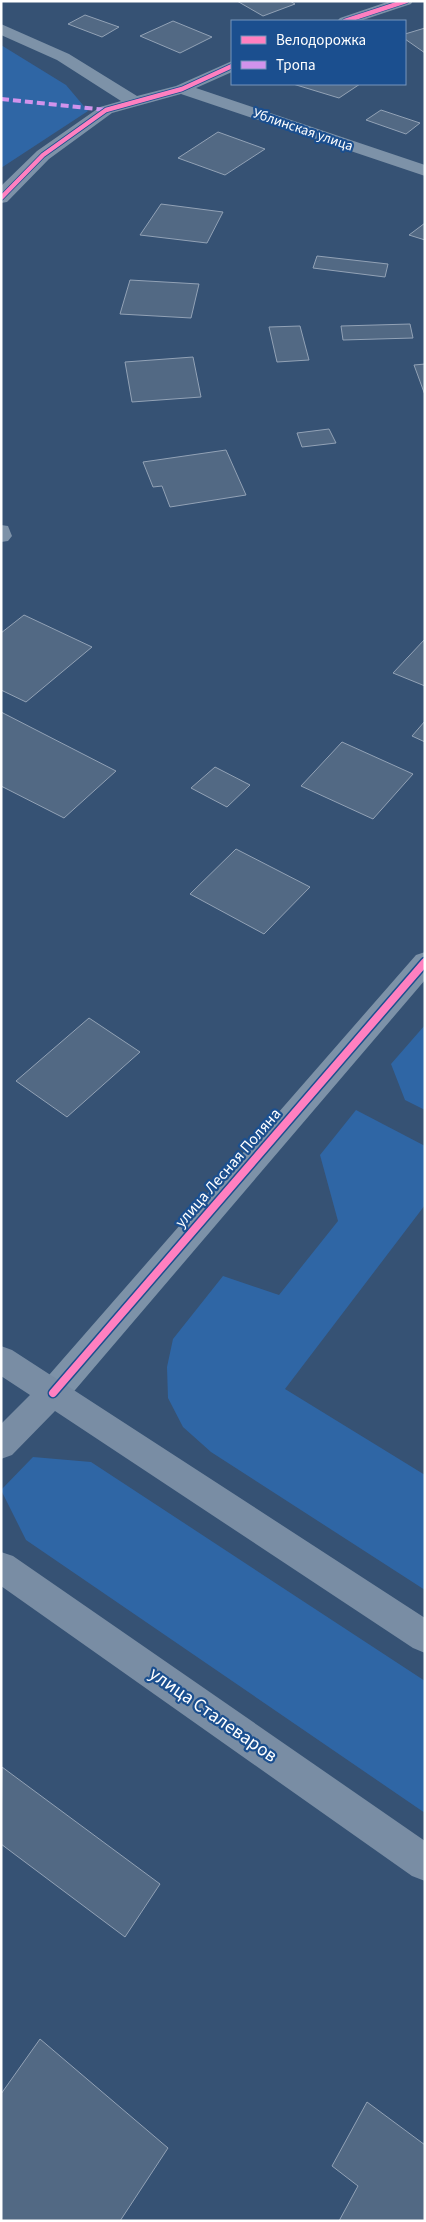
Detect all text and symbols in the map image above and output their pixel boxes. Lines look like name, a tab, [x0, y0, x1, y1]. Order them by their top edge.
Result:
legend	[231, 20, 406, 85]
text: Велодорожка	[276, 30, 366, 51]
text: Тропа	[276, 55, 316, 76]
street label: Ублинская улица	[250, 104, 356, 156]
street label: улица Лесная Поляна	[170, 1104, 286, 1232]
street label: улица Сталеваров	[143, 1661, 283, 1769]

